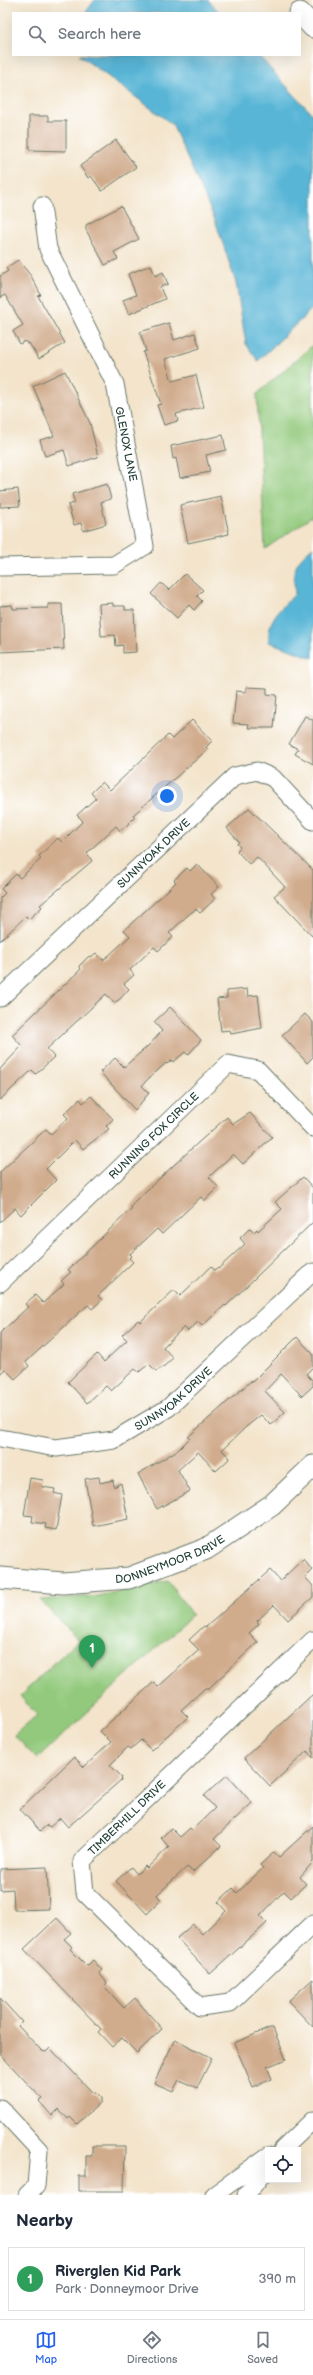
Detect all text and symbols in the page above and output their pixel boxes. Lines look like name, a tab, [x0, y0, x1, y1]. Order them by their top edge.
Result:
search box	[12, 12, 301, 56]
icon: search	[26, 23, 48, 45]
text: Search here	[58, 25, 141, 44]
street label: GLENOX LANE	[112, 405, 140, 483]
your location	[157, 786, 177, 806]
street label: SUNNYOAK DRIVE	[114, 816, 193, 891]
street label: RUNNING FOX CIRCLE	[106, 1089, 201, 1182]
street label: SUNNYOAK DRIVE	[132, 1364, 214, 1433]
street label: DONNEYMOOR DRIVE	[115, 1532, 227, 1586]
pin: 1	[79, 1635, 105, 1668]
street label: TIMBERHILL DRIVE	[86, 1778, 168, 1858]
map controls	[265, 2147, 301, 2183]
button: locate	[265, 2147, 301, 2183]
text: Nearby	[16, 2211, 73, 2231]
text: Riverglen Kid Park	[55, 2262, 181, 2281]
text: 1	[27, 2271, 33, 2287]
text: 390 m	[259, 2271, 296, 2287]
text: Park · Donneymoor Drive	[55, 2281, 199, 2297]
tab: Map	[35, 2329, 57, 2366]
tab: Directions	[127, 2329, 177, 2366]
tab: Saved	[247, 2329, 278, 2366]

